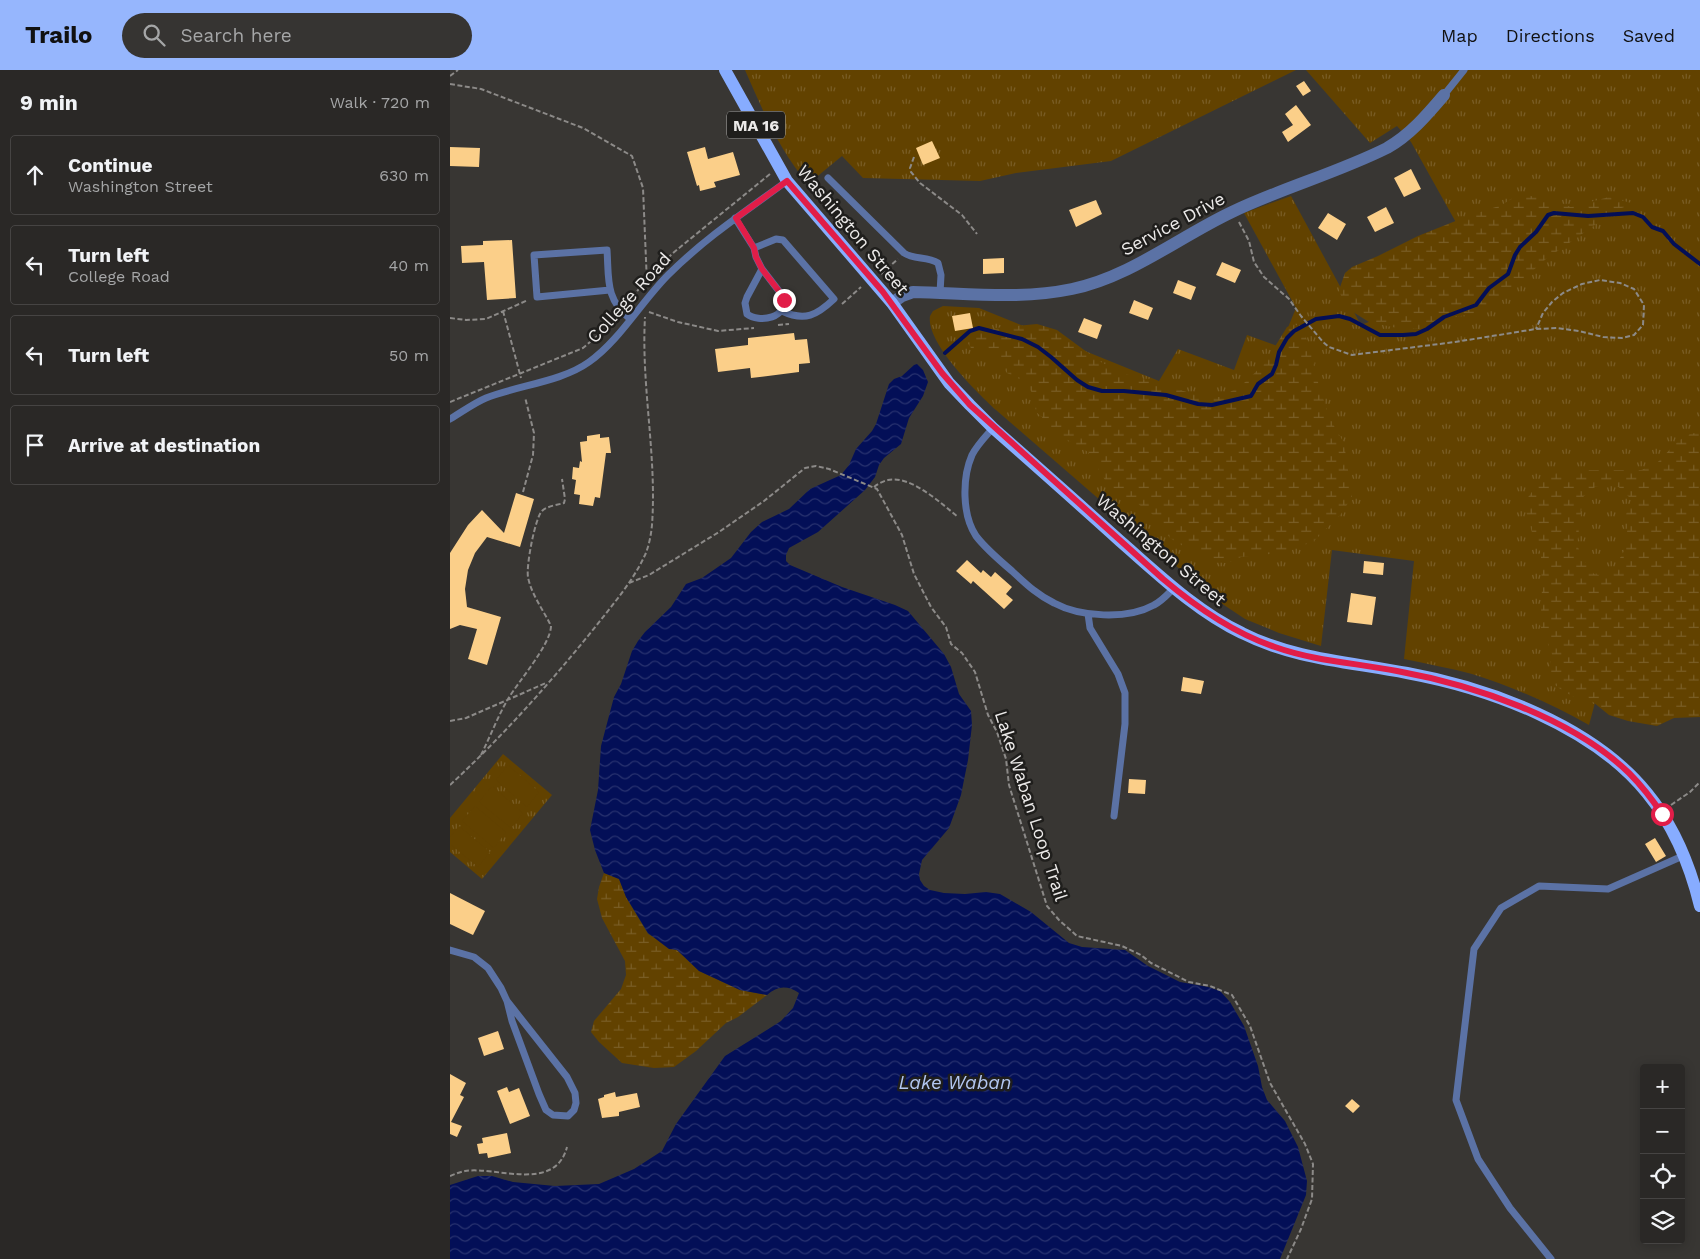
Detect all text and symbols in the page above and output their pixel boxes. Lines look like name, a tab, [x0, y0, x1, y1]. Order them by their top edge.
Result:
search box	[122, 13, 472, 58]
text: Trailo	[25, 21, 92, 49]
icon: search	[140, 21, 168, 49]
text: Search here	[180, 24, 292, 47]
text: Map	[1441, 25, 1478, 46]
text: Directions	[1506, 25, 1595, 46]
text: Saved	[1623, 25, 1675, 46]
text: 9 min	[20, 90, 78, 115]
text: Walk · 720 m	[330, 93, 430, 112]
road number: MA 16	[727, 112, 785, 138]
text: Continue	[68, 154, 152, 177]
icon: ahead	[21, 161, 49, 189]
street label: Washington Street	[793, 161, 914, 299]
text: 630 m	[379, 166, 429, 185]
text: Washington Street	[68, 177, 213, 196]
street label: Service Drive	[1117, 187, 1228, 260]
text: Turn left	[68, 244, 149, 267]
street label: College Road	[582, 248, 675, 347]
icon: left	[21, 251, 49, 279]
text: 40 m	[389, 256, 429, 275]
text: College Road	[68, 267, 170, 286]
route end	[773, 289, 796, 312]
icon: left	[21, 341, 49, 369]
text: Turn left	[68, 344, 149, 367]
text: 50 m	[389, 346, 429, 365]
icon: arrive	[21, 431, 49, 459]
text: Arrive at destination	[68, 434, 260, 457]
street label: Washington Street	[1092, 489, 1231, 610]
street label: Lake Waban Loop Trail	[991, 708, 1072, 904]
route start	[1651, 803, 1674, 826]
map controls	[1640, 1064, 1685, 1244]
button: +	[1640, 1064, 1685, 1109]
water label: Lake Waban	[899, 1071, 1011, 1094]
button: −	[1640, 1109, 1685, 1154]
button: locate	[1640, 1154, 1685, 1199]
button: layers	[1640, 1199, 1685, 1244]

